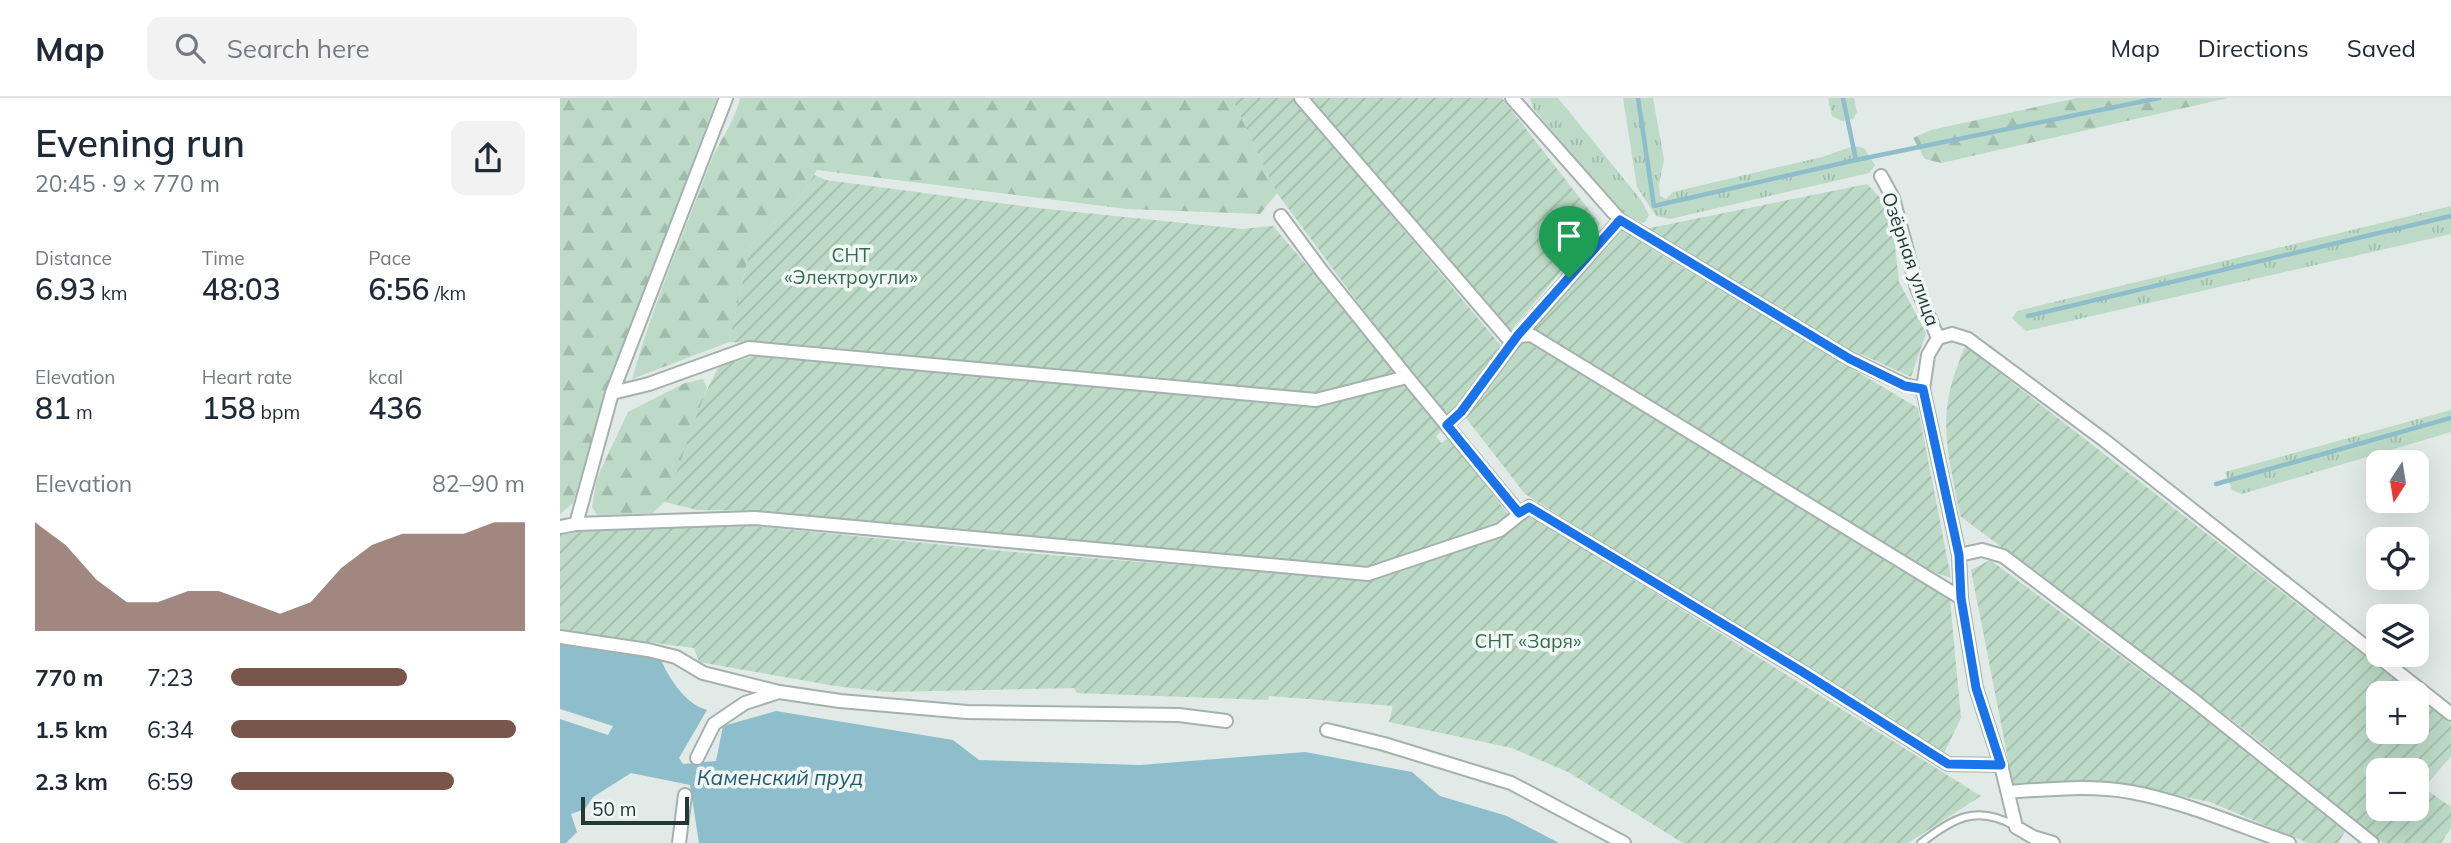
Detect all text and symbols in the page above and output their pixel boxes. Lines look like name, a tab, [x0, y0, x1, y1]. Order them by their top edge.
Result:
search box	[147, 17, 637, 80]
text: Map	[35, 28, 105, 69]
icon: search	[171, 29, 209, 67]
text: Search here	[227, 32, 370, 65]
text: Map	[2110, 33, 2160, 63]
text: Directions	[2198, 33, 2309, 63]
text: Saved	[2347, 33, 2416, 63]
text: Evening run	[35, 119, 245, 167]
button: share	[451, 121, 525, 195]
text: 20:45 · 9 × 770 m	[35, 169, 220, 198]
street label: Озёрная улица	[1877, 189, 1945, 329]
pin	[1539, 206, 1599, 278]
icon: arrive	[1550, 217, 1588, 255]
park label: СНТ «Электроугли»	[784, 243, 918, 289]
text: Distance	[35, 246, 112, 270]
text: Time	[202, 246, 245, 270]
text: Pace	[368, 246, 411, 270]
text: 6.93	[35, 270, 96, 308]
text: 48:03	[202, 270, 281, 308]
text: 6:56	[368, 270, 429, 308]
text: km	[96, 281, 128, 305]
text: /km	[429, 281, 466, 305]
text: Elevation	[35, 365, 115, 389]
text: Heart rate	[202, 365, 292, 389]
text: kcal	[368, 365, 403, 389]
text: 81	[35, 389, 71, 427]
text: 158	[202, 389, 256, 427]
text: 436	[368, 389, 422, 427]
text: m	[71, 400, 93, 424]
text: bpm	[256, 400, 300, 424]
north arrow	[2366, 450, 2429, 513]
map controls	[2366, 450, 2429, 821]
text: Elevation	[35, 469, 132, 498]
text: 82–90 m	[432, 469, 525, 498]
button: locate	[2366, 527, 2429, 590]
button: layers	[2366, 604, 2429, 667]
park label: СНТ «Заря»	[1475, 629, 1581, 653]
text: 770 m	[35, 663, 103, 692]
text: 7:23	[147, 663, 194, 692]
button: +	[2366, 681, 2429, 744]
text: 1.5 km	[35, 715, 108, 744]
text: 6:34	[147, 715, 194, 744]
button: −	[2366, 758, 2429, 821]
water label: Каменский пруд	[697, 764, 863, 790]
text: 2.3 km	[35, 767, 108, 796]
text: 6:59	[147, 767, 194, 796]
scale bar	[581, 794, 690, 826]
text: 50 m	[592, 797, 636, 821]

